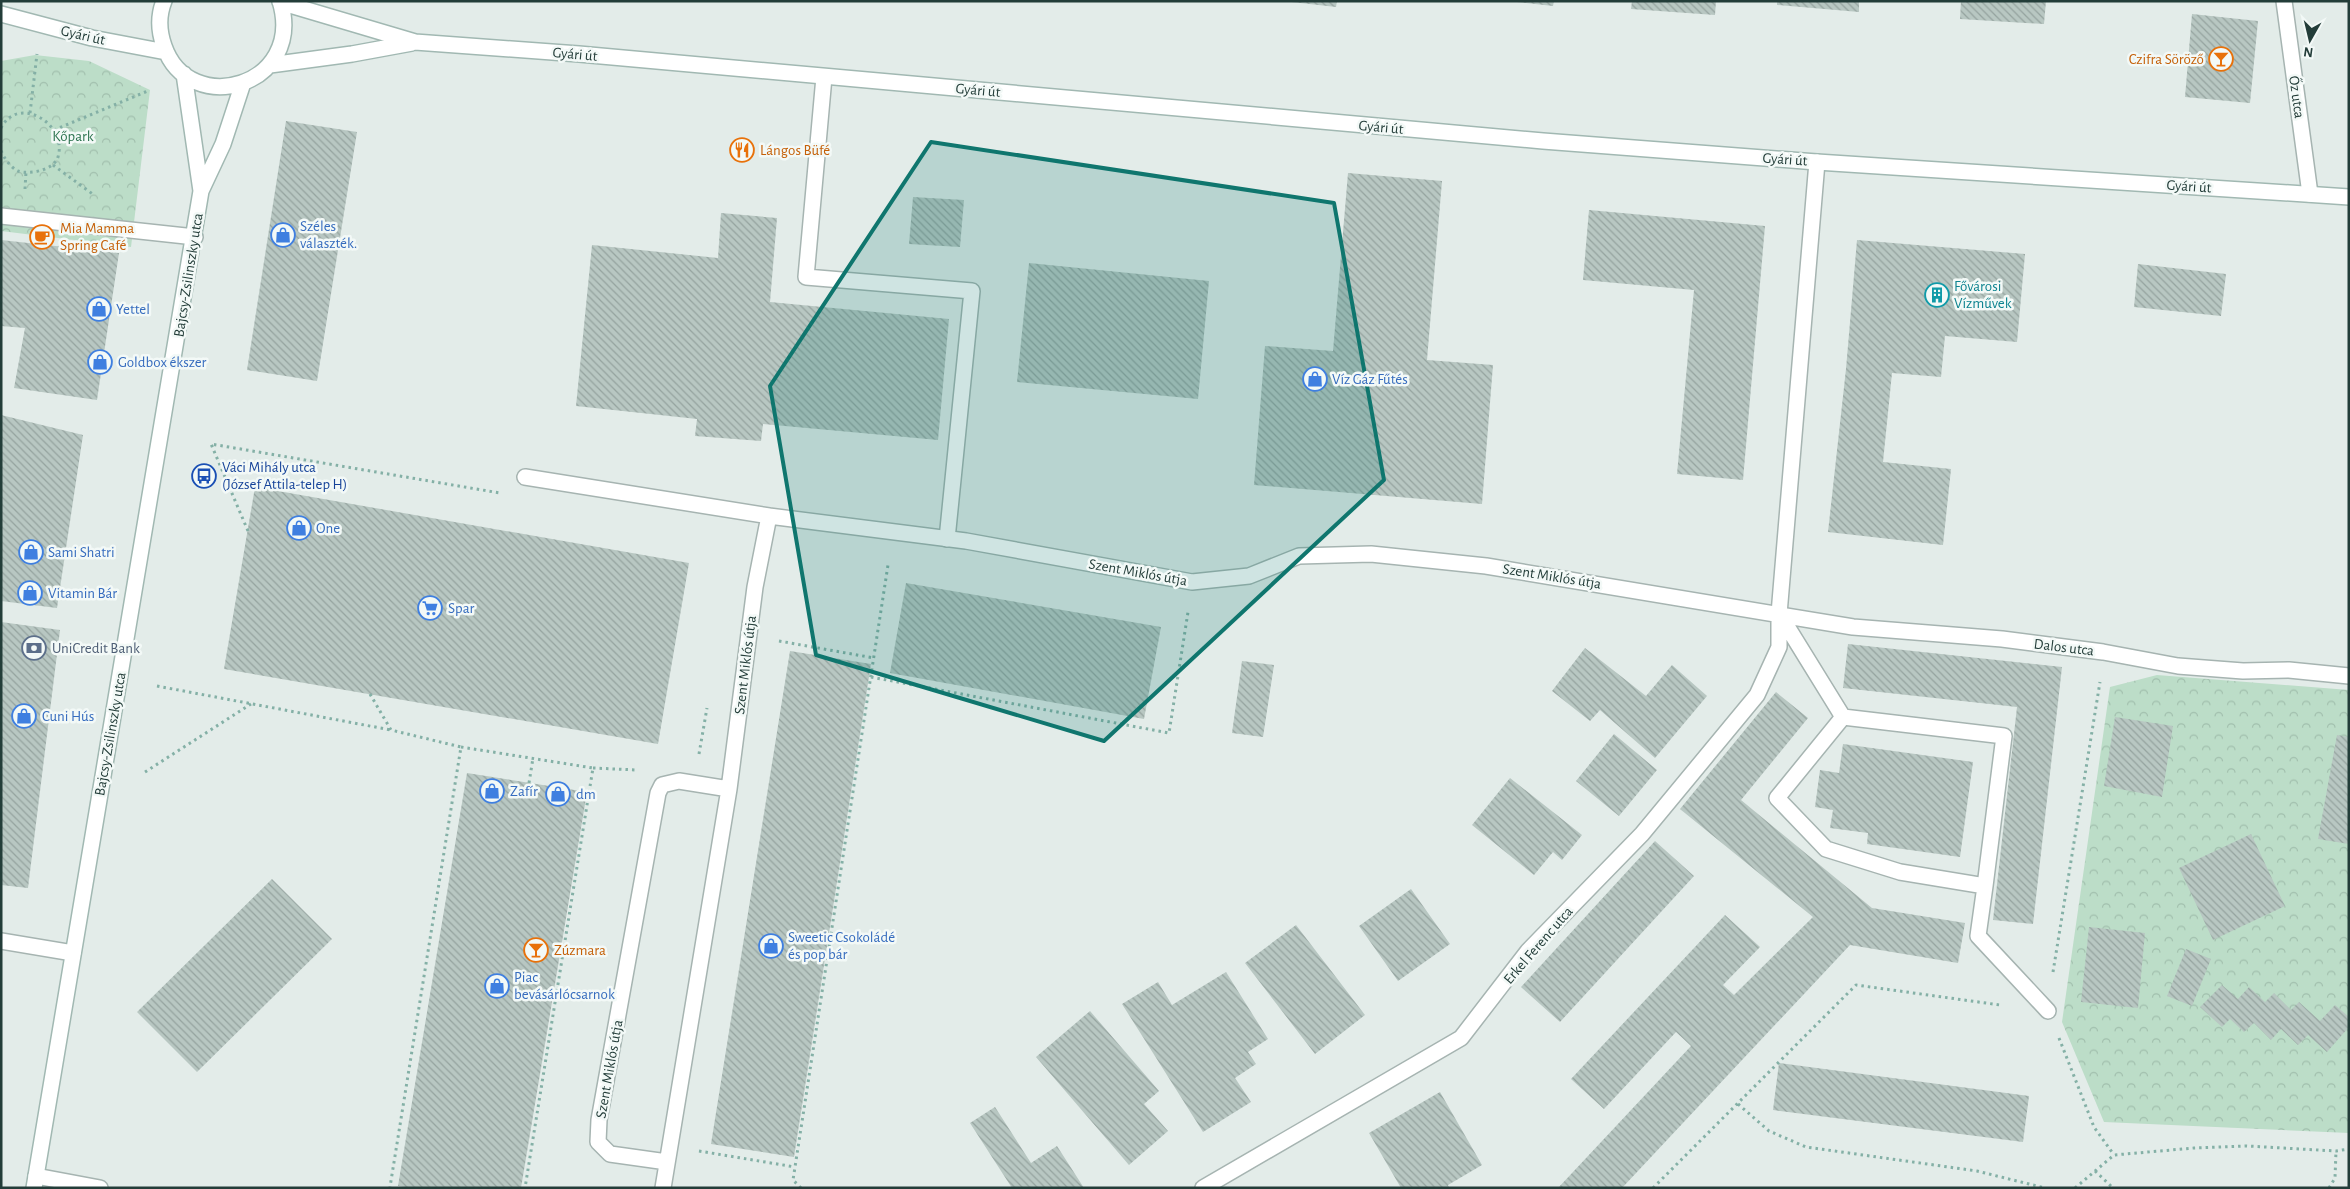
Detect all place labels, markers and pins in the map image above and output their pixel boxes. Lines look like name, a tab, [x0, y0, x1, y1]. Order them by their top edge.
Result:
bar icon: Czifra Söröző	[2208, 46, 2234, 72]
place label: Czifra Söröző	[2129, 52, 2204, 67]
restaurant icon: Lángos Büfé	[729, 137, 755, 163]
place label: Lángos Büfé	[760, 143, 830, 158]
place label: Széles választék.	[300, 219, 357, 251]
place label: Mia Mamma Spring Café	[60, 221, 134, 253]
shop icon: Széles választék.	[270, 222, 296, 248]
cafe icon: Mia Mamma Spring Café	[29, 224, 55, 250]
place label: Fővárosi Vízművek	[1954, 279, 2012, 311]
building icon: Fővárosi Vízművek	[1924, 282, 1950, 308]
shop icon: Yettel	[86, 296, 112, 322]
place label: Yettel	[116, 302, 150, 317]
shop icon: Goldbox ékszer	[87, 349, 113, 375]
place label: Goldbox ékszer	[118, 355, 207, 370]
shop icon: Víz Gáz Fűtés	[1302, 366, 1328, 392]
place label: Víz Gáz Fűtés	[1332, 372, 1408, 387]
place label: Váci Mihály utca (József Attila-telep H)	[222, 460, 347, 492]
bus stop icon: Váci Mihály utca (József Attila-telep H)	[191, 463, 217, 489]
shop icon: One	[286, 515, 312, 541]
place label: One	[316, 521, 340, 536]
shop icon: Sami Shatri	[18, 539, 44, 565]
place label: Sami Shatri	[48, 545, 115, 560]
shop icon: Vitamin Bár	[17, 580, 43, 606]
place label: Vitamin Bár	[48, 586, 117, 601]
supermarket icon: Spar	[417, 595, 443, 621]
place label: Spar	[448, 601, 474, 616]
bank icon: UniCredit Bank	[21, 635, 47, 661]
place label: UniCredit Bank	[52, 641, 140, 656]
shop icon: Cuni Hús	[11, 703, 37, 729]
place label: Cuni Hús	[42, 709, 94, 724]
shop icon: Zafír	[479, 778, 505, 804]
shop icon: dm	[545, 781, 571, 807]
place label: Zafír	[510, 784, 538, 799]
place label: dm	[576, 787, 596, 802]
place label: Sweetic Csokoládé és pop bár	[788, 930, 895, 962]
shop icon: Sweetic Csokoládé és pop bár	[758, 933, 784, 959]
bar icon: Zúzmara	[523, 937, 549, 963]
place label: Zúzmara	[554, 943, 606, 958]
place label: Piac bevásárlócsarnok	[514, 970, 615, 1002]
shop icon: Piac bevásárlócsarnok	[484, 973, 510, 999]

